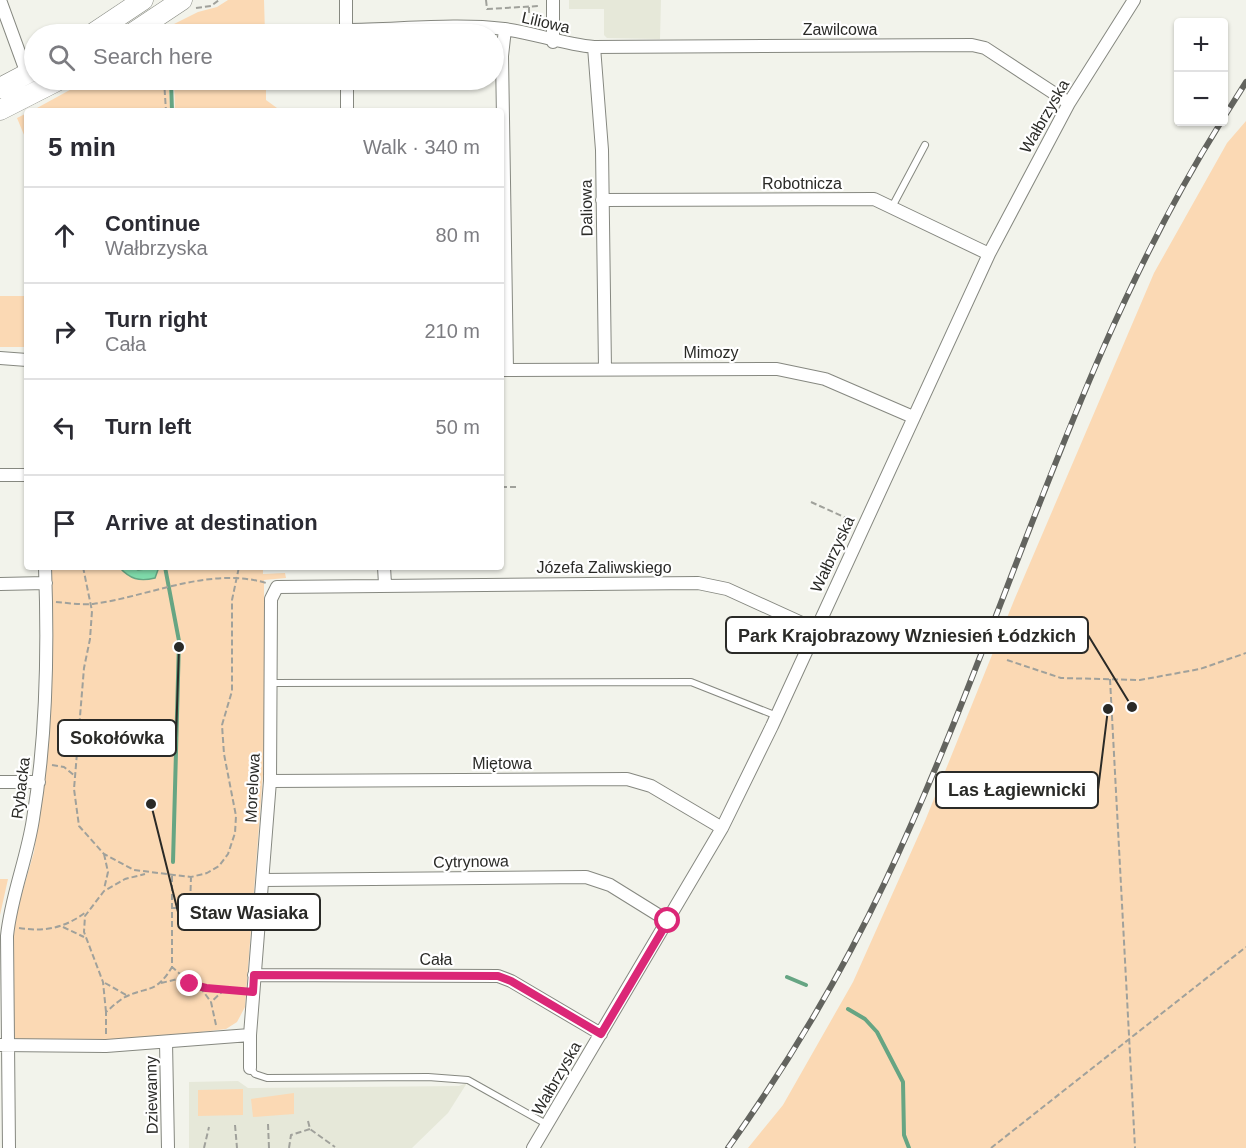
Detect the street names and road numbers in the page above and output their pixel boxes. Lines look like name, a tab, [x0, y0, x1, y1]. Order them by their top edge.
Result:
street label: Liliowa	[520, 9, 572, 36]
street label: Zawilcowa	[803, 21, 877, 38]
street label: Wałbrzyska	[1017, 76, 1072, 156]
street label: Robotnicza	[762, 175, 842, 192]
street label: Daliowa	[578, 179, 595, 237]
street label: Mimozy	[683, 344, 739, 361]
street label: Wałbrzyska	[807, 513, 858, 595]
street label: Józefa Zaliwskiego	[536, 559, 672, 576]
street label: Morelowa	[242, 753, 263, 823]
street label: Miętowa	[472, 755, 532, 772]
street label: Rybacka	[8, 756, 33, 820]
street label: Cytrynowa	[433, 852, 509, 871]
street label: Cała	[420, 951, 453, 968]
street label: Wałbrzyska	[529, 1038, 584, 1118]
street label: Dziewanny	[142, 1056, 161, 1134]

